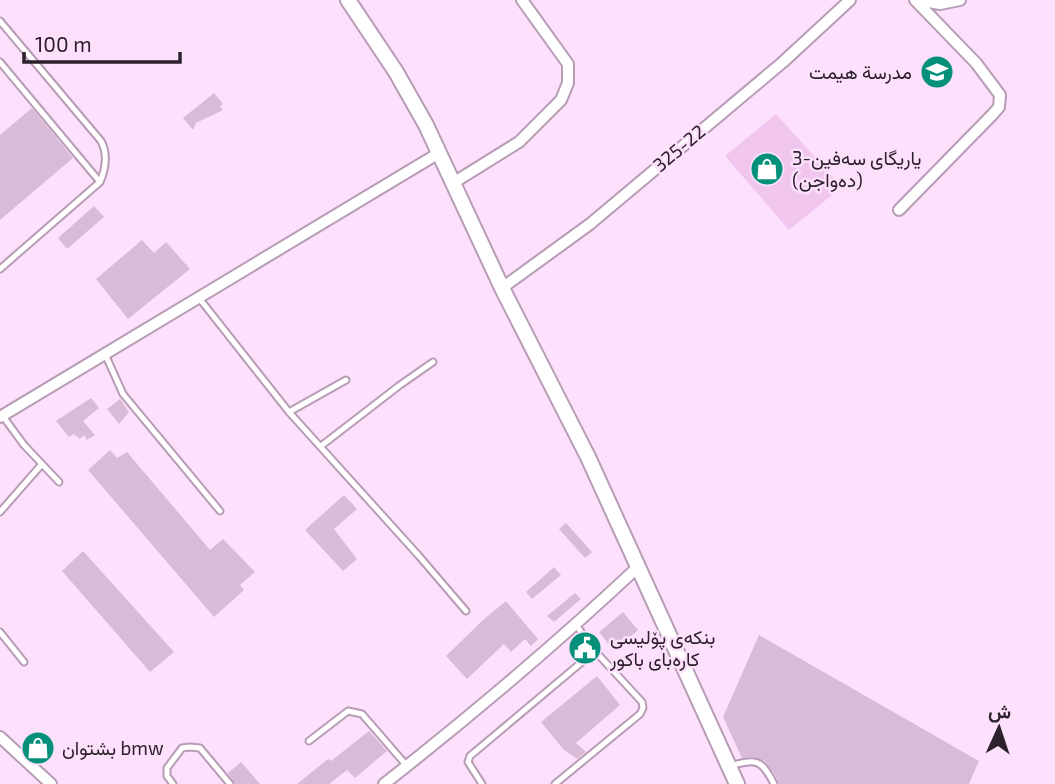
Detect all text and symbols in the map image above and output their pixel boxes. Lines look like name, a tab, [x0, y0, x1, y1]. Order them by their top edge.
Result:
scale bar	[24, 21, 180, 65]
text: 100 m	[35, 31, 92, 56]
school or university icon: مدرسة هيمت	[918, 53, 956, 91]
place label: مدرسة هيمت	[809, 60, 912, 84]
street label: 325-22	[648, 119, 710, 176]
place label: یاریگای سەفین-3 (دەواجن)	[792, 146, 922, 192]
shop icon: یاریگای سەفین-3 (دەواجن)	[748, 150, 786, 188]
place label: بنکەی پۆلیسی کارەبای باکور	[609, 625, 715, 671]
public building icon: بنکەی پۆلیسی کارەبای باکور	[566, 629, 604, 667]
north arrow	[964, 693, 1034, 763]
text: ش	[988, 698, 1012, 724]
shop icon: بشتوان bmw	[19, 729, 57, 767]
place label: بشتوان bmw	[62, 736, 164, 760]

